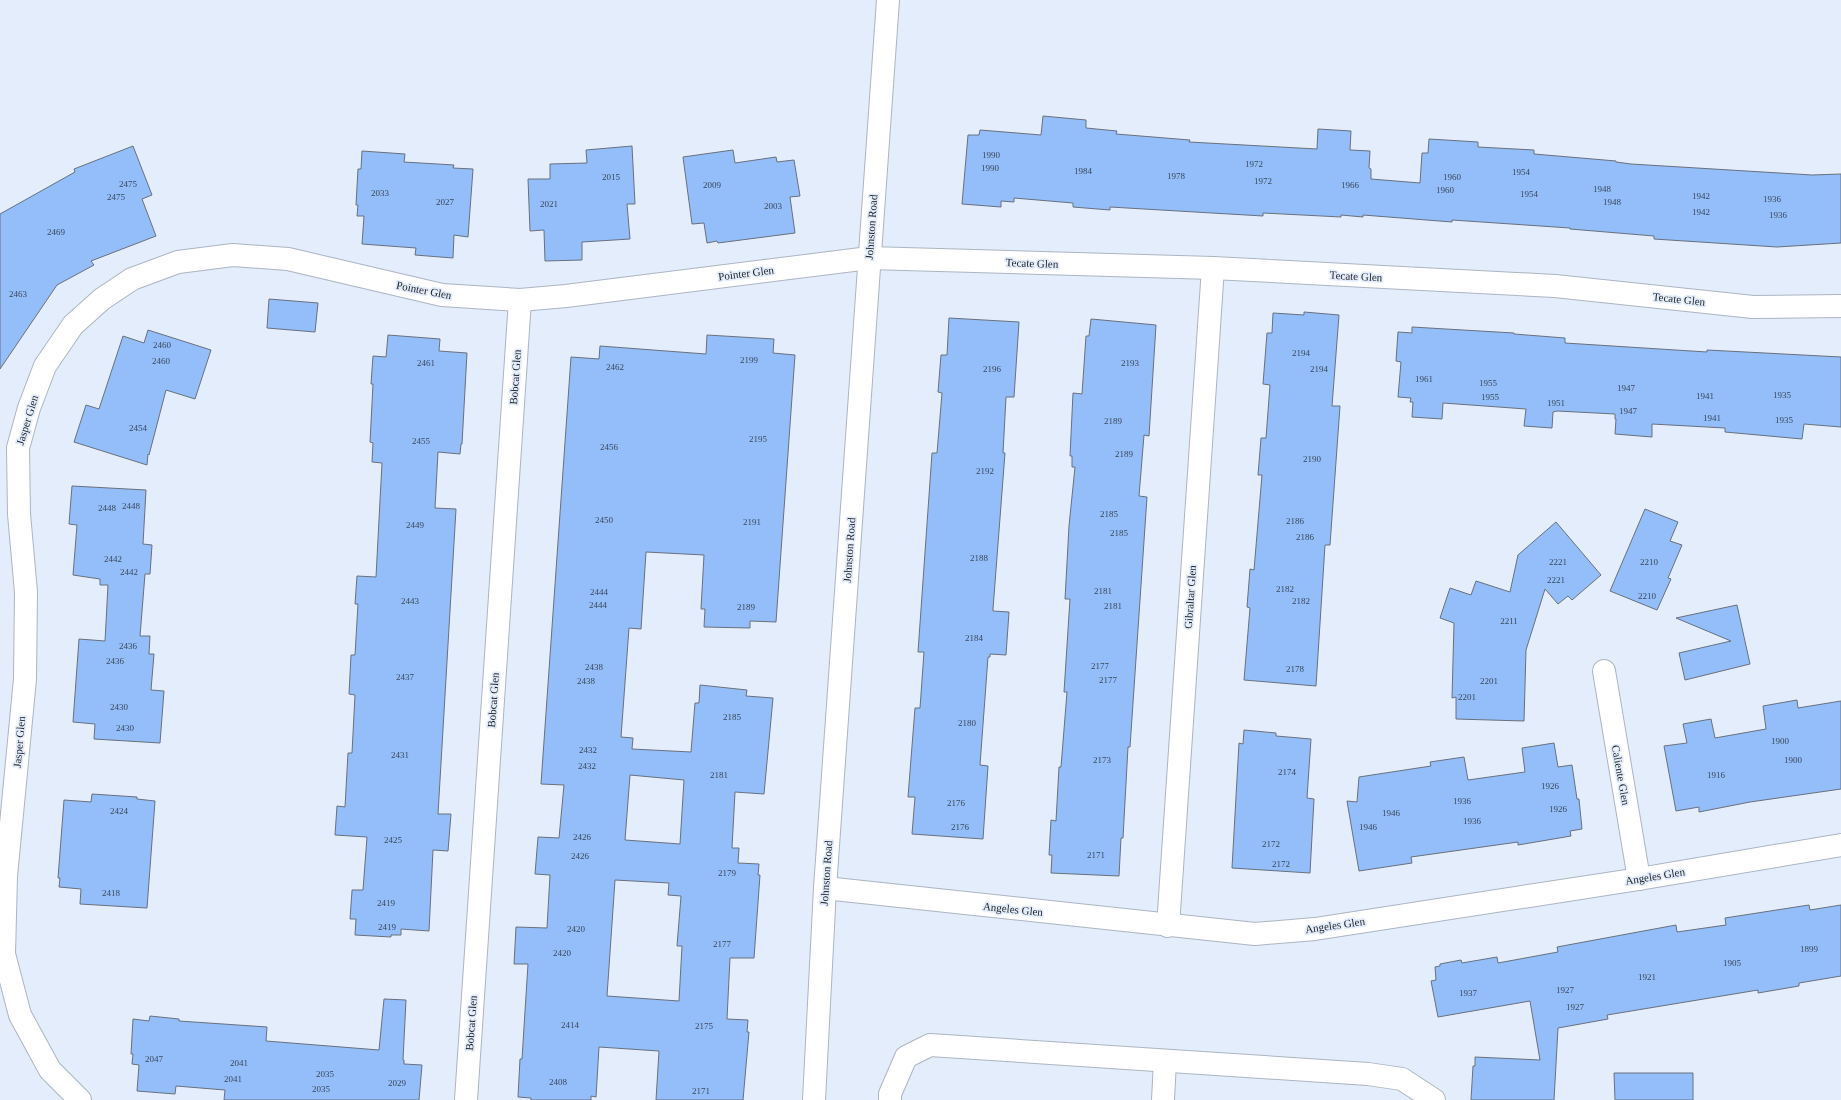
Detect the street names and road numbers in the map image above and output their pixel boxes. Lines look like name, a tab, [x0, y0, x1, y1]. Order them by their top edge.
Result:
street label: Johnston Road	[863, 194, 879, 260]
street label: Tecate Glen	[1005, 256, 1059, 270]
street label: Pointer Glen	[718, 264, 775, 282]
street label: Tecate Glen	[1329, 269, 1383, 283]
street label: Pointer Glen	[395, 279, 453, 301]
street label: Tecate Glen	[1652, 290, 1706, 308]
street label: Bobcat Glen	[507, 349, 523, 405]
street label: Jasper Glen	[14, 393, 40, 446]
street label: Johnston Road	[841, 517, 857, 583]
street label: Gibraltar Glen	[1182, 564, 1198, 629]
street label: Bobcat Glen	[485, 672, 501, 728]
street label: Jasper Glen	[11, 715, 27, 768]
street label: Caliente Glen	[1610, 744, 1632, 806]
street label: Johnston Road	[818, 840, 834, 906]
street label: Angeles Glen	[1624, 865, 1686, 887]
street label: Angeles Glen	[982, 900, 1044, 918]
street label: Angeles Glen	[1304, 915, 1366, 935]
street label: Bobcat Glen	[463, 995, 479, 1051]

